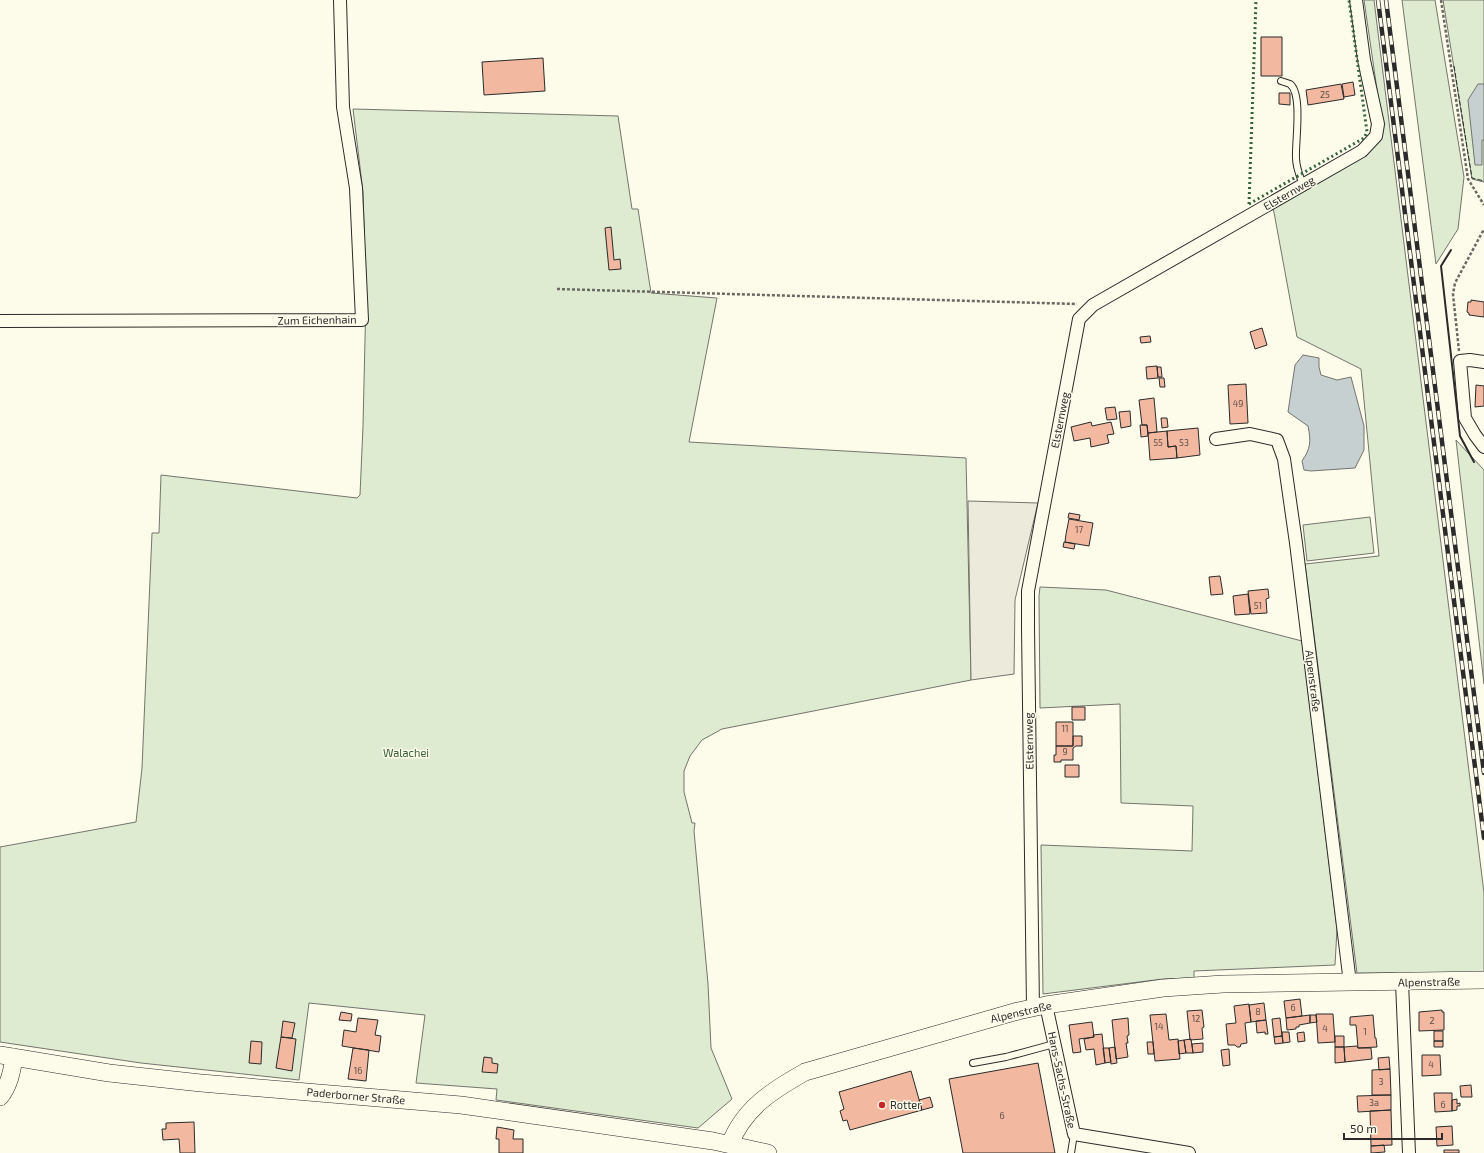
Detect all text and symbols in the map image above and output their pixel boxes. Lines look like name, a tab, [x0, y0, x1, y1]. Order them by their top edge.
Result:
house number: 25	[1320, 89, 1330, 100]
street label: Elsternweg	[1261, 173, 1317, 212]
street label: Zum Eichenhain	[277, 312, 357, 327]
street label: Elsternweg	[1048, 391, 1071, 449]
house number: 49	[1233, 398, 1243, 409]
house number: 55	[1153, 437, 1163, 448]
house number: 53	[1179, 437, 1189, 448]
house number: 17	[1075, 524, 1083, 535]
house number: 51	[1254, 600, 1262, 611]
street label: Alpenstraße	[1303, 649, 1324, 713]
street label: Elsternweg	[1022, 712, 1035, 770]
house number: 11	[1061, 723, 1069, 734]
park label: Walachei	[383, 746, 429, 759]
house number: 9	[1062, 746, 1068, 757]
street label: Alpenstraße	[1398, 974, 1460, 989]
street label: Alpenstraße	[989, 998, 1053, 1025]
house number: 6	[1290, 1002, 1296, 1013]
house number: 8	[1255, 1006, 1261, 1017]
house number: 12	[1192, 1013, 1200, 1024]
house number: 2	[1429, 1015, 1435, 1026]
house number: 14	[1154, 1021, 1164, 1032]
house number: 4	[1322, 1023, 1328, 1034]
house number: 1	[1363, 1026, 1367, 1037]
street label: Hans-Sachs-Straße	[1046, 1030, 1079, 1130]
house number: 4	[1428, 1059, 1434, 1070]
house number: 16	[354, 1065, 362, 1076]
house number: 3	[1378, 1076, 1384, 1087]
street label: Paderborner Straße	[306, 1085, 406, 1106]
house number: 3a	[1369, 1097, 1379, 1108]
place label: Rotter	[890, 1098, 922, 1111]
house number: 6	[1440, 1099, 1446, 1110]
marker: Rotter	[877, 1100, 887, 1110]
house number: 6	[999, 1110, 1005, 1121]
scale bar	[1344, 1115, 1442, 1141]
text: 50 m	[1350, 1121, 1377, 1135]

